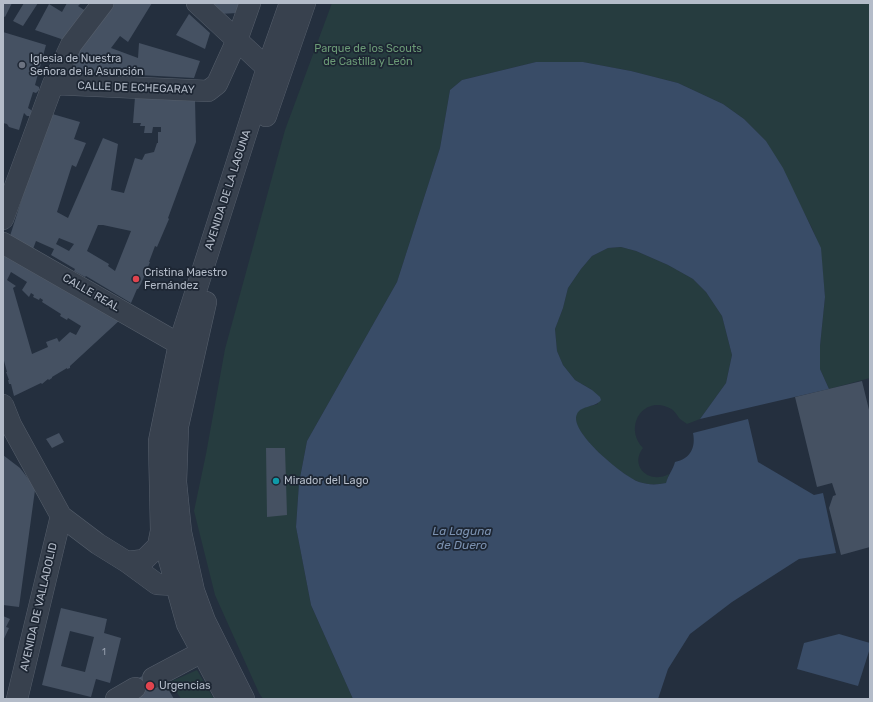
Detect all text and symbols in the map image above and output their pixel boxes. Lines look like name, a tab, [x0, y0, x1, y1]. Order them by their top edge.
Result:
park label: Parque de los Scouts de Castilla y León	[314, 42, 422, 68]
place label: Iglesia de Nuestra Señora de la Asunción	[30, 52, 144, 78]
marker: Iglesia de Nuestra Señora de la Asunción	[17, 60, 27, 70]
street label: CALLE DE ECHEGARAY	[77, 79, 195, 97]
street label: AVENIDA DE LA LAGUNA	[202, 128, 254, 252]
place label: Cristina Maestro Fernández	[144, 266, 227, 292]
street label: CALLE REAL	[60, 271, 122, 315]
marker: Cristina Maestro Fernández	[131, 274, 141, 284]
place label: Mirador del Lago	[284, 474, 369, 488]
marker: Mirador del Lago	[271, 476, 281, 486]
water label: La Laguna de Duero	[432, 525, 492, 553]
street label: AVENIDA DE VALLADOLID	[18, 542, 60, 672]
house number: 1	[102, 647, 106, 657]
place label: Urgencias	[159, 679, 211, 693]
marker: Urgencias	[144, 680, 156, 692]

